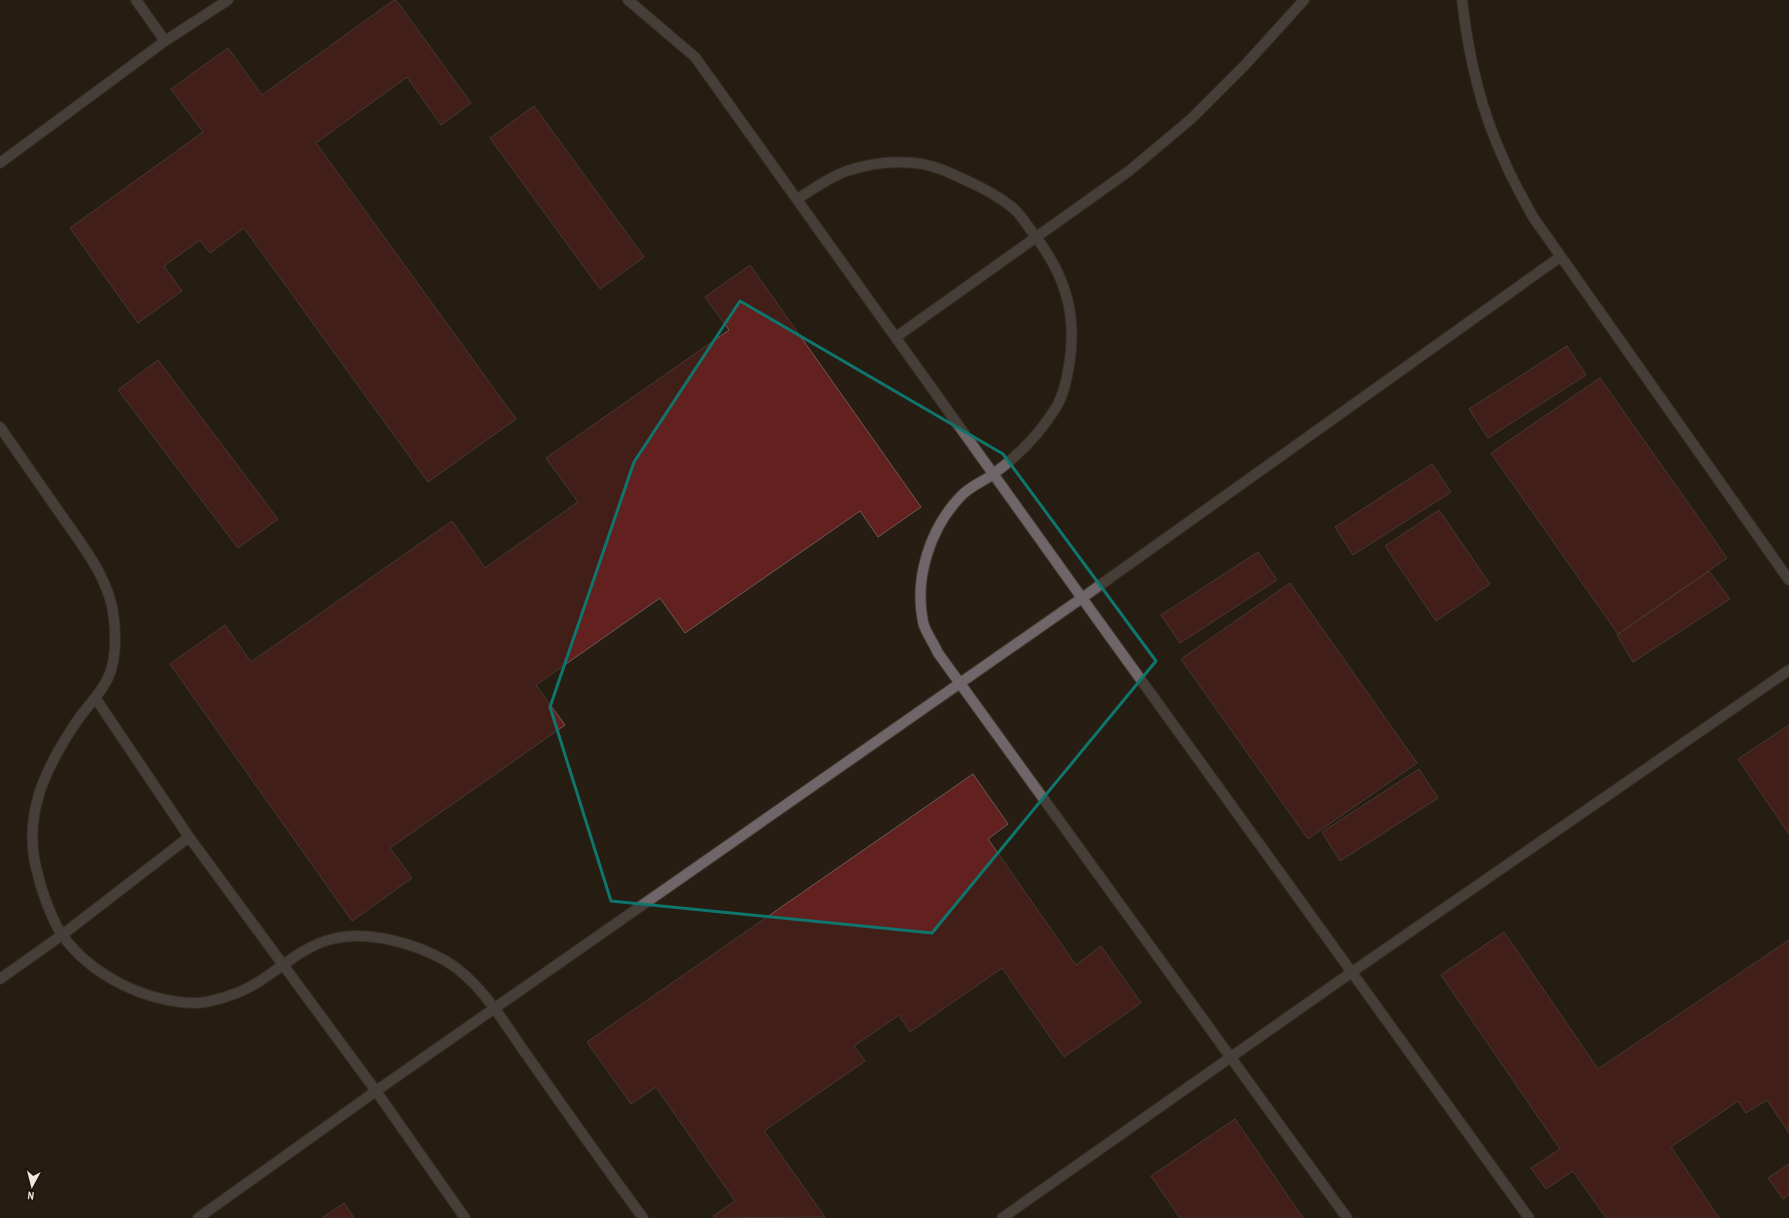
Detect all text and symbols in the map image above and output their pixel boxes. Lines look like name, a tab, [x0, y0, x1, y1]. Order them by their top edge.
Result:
north arrow	[12, 1166, 52, 1206]
text: N	[27, 1189, 35, 1203]

